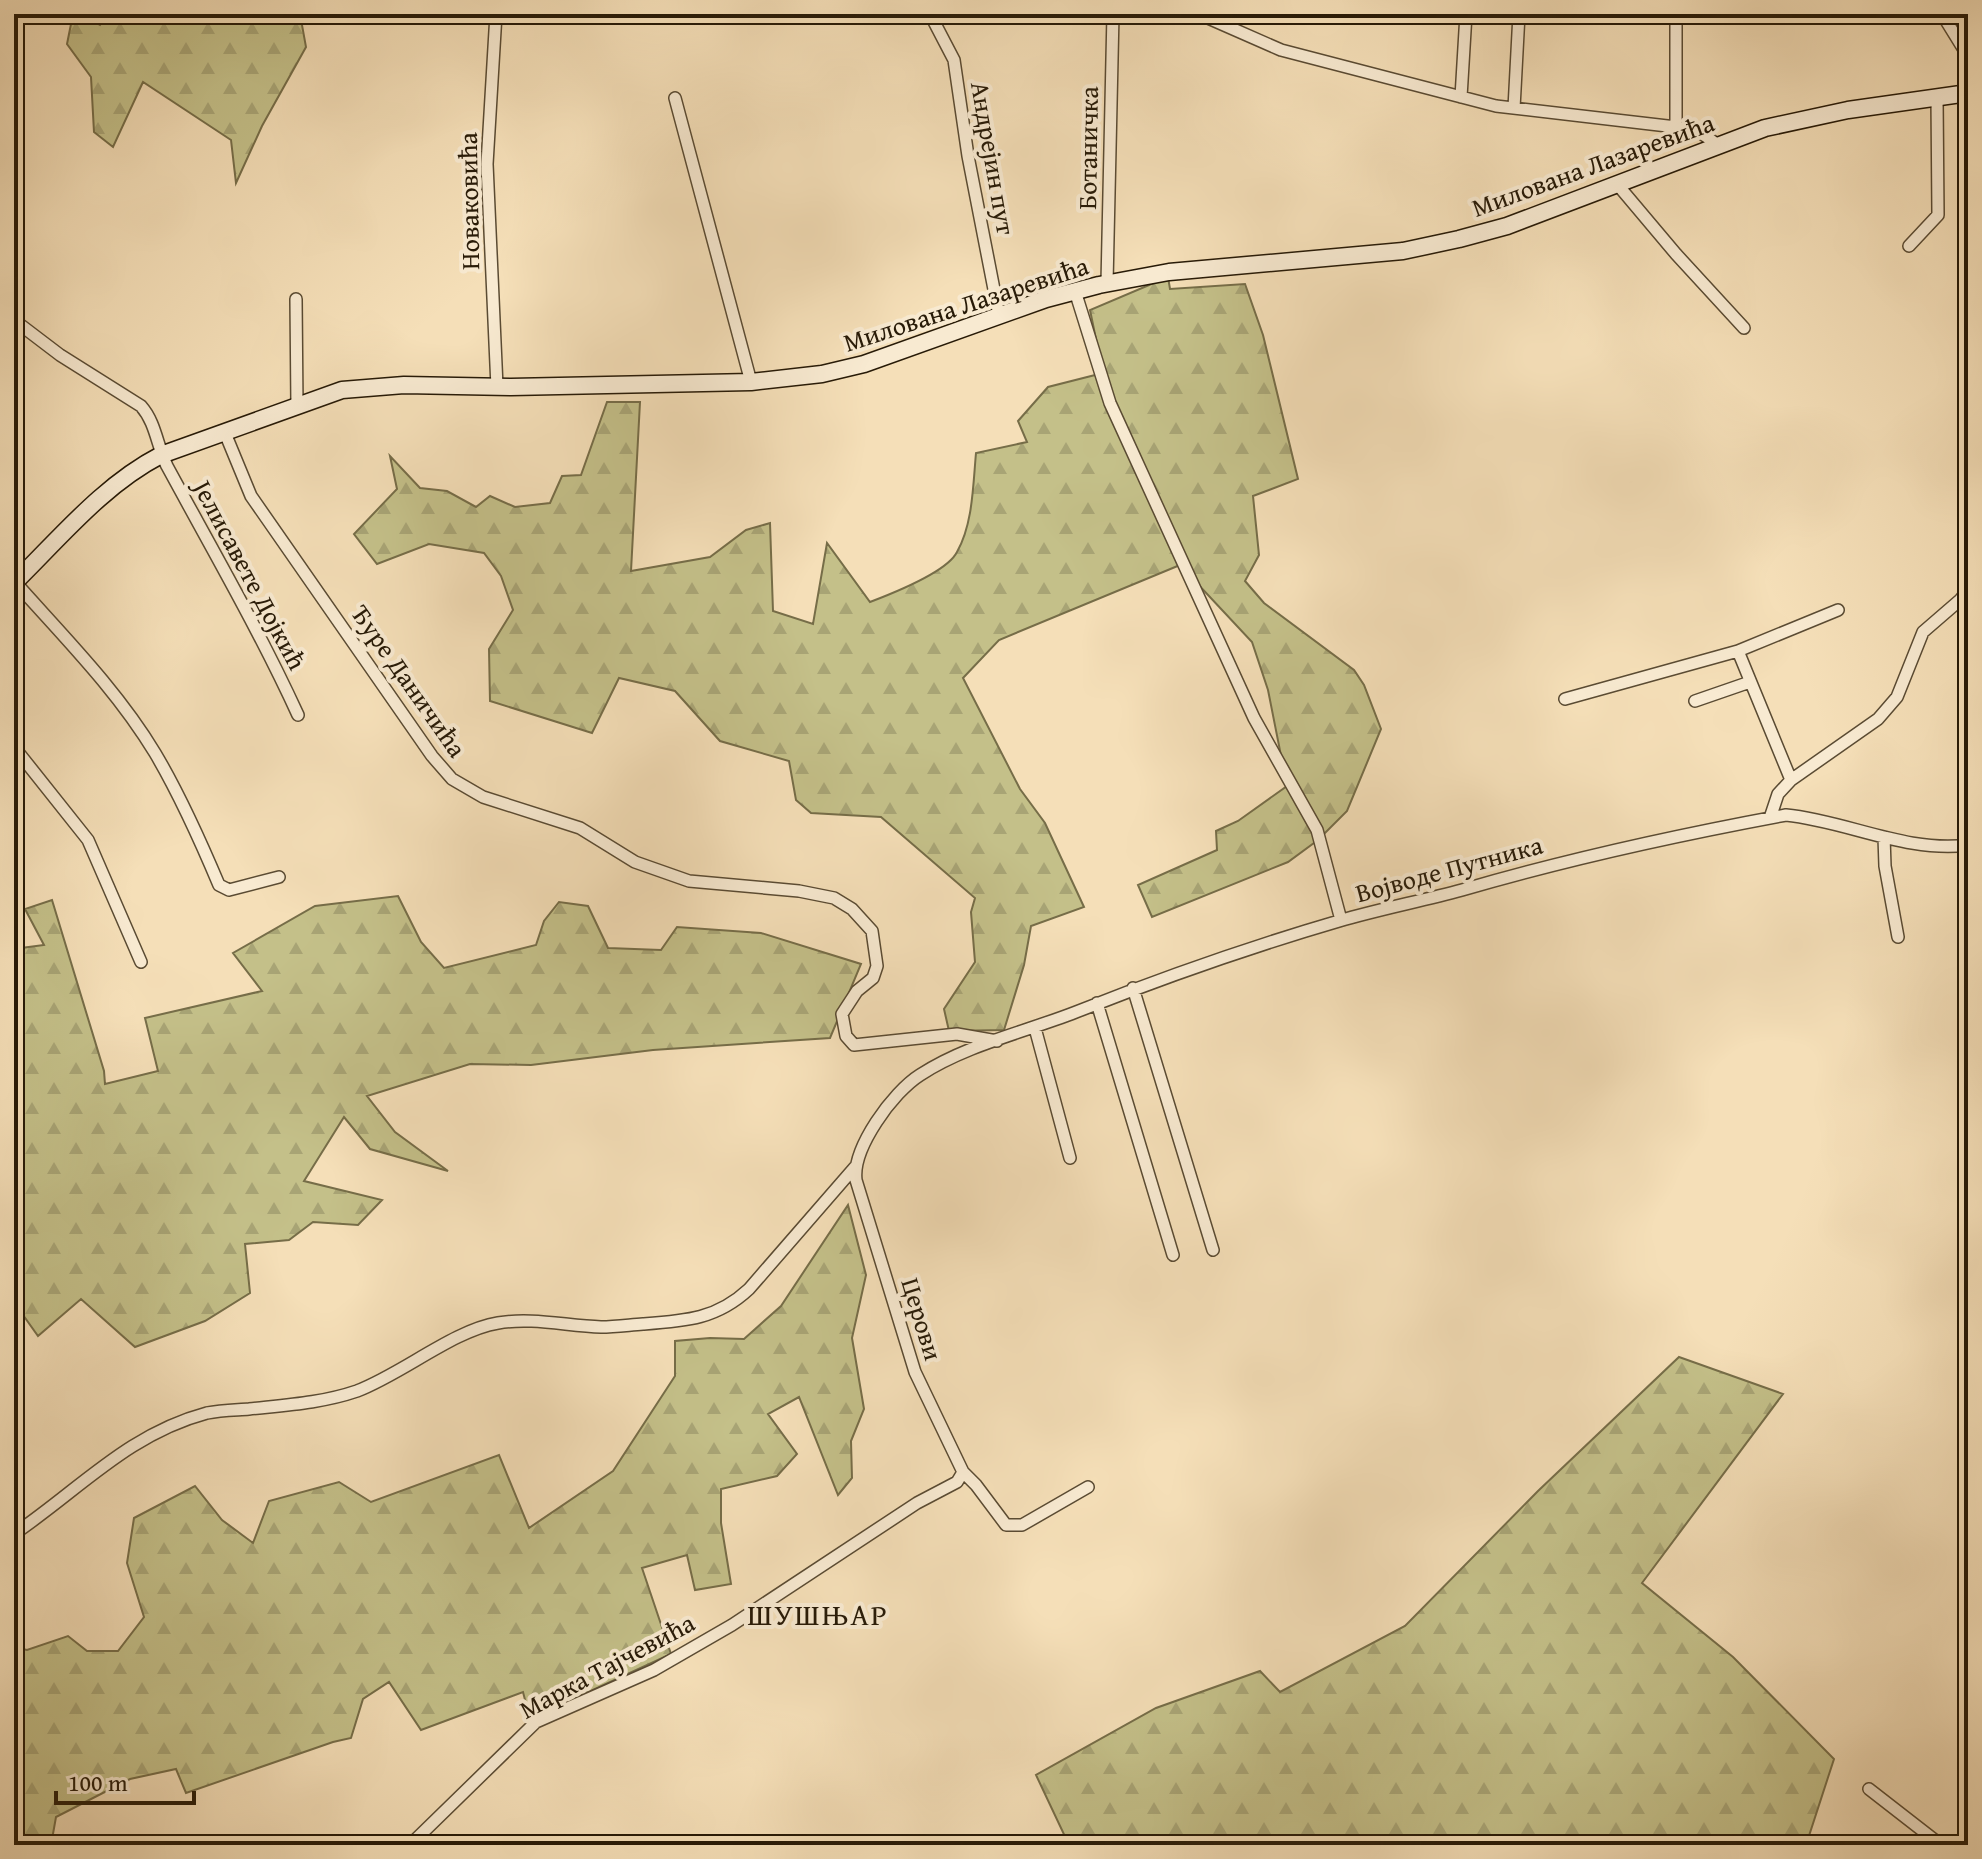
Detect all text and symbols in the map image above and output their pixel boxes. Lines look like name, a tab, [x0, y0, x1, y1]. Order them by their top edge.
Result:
street label: Андрејин пут	[961, 78, 1026, 238]
street label: Ботаничка	[1067, 85, 1108, 210]
street label: Милована Лазаревића	[1466, 102, 1720, 227]
street label: Новаковића	[448, 131, 489, 270]
street label: Милована Лазаревића	[838, 245, 1094, 362]
street label: Јелисавете Дојкић	[183, 470, 317, 677]
street label: Ђуре Даничића	[342, 596, 477, 766]
street label: Војводе Путника	[1351, 825, 1547, 912]
street label: Церови	[891, 1273, 953, 1365]
district label: ШУШЊАР	[747, 1592, 889, 1636]
street label: Марка Тајчевића	[512, 1603, 702, 1728]
scale bar	[56, 1755, 194, 1805]
text: 100 m	[68, 1765, 128, 1800]

